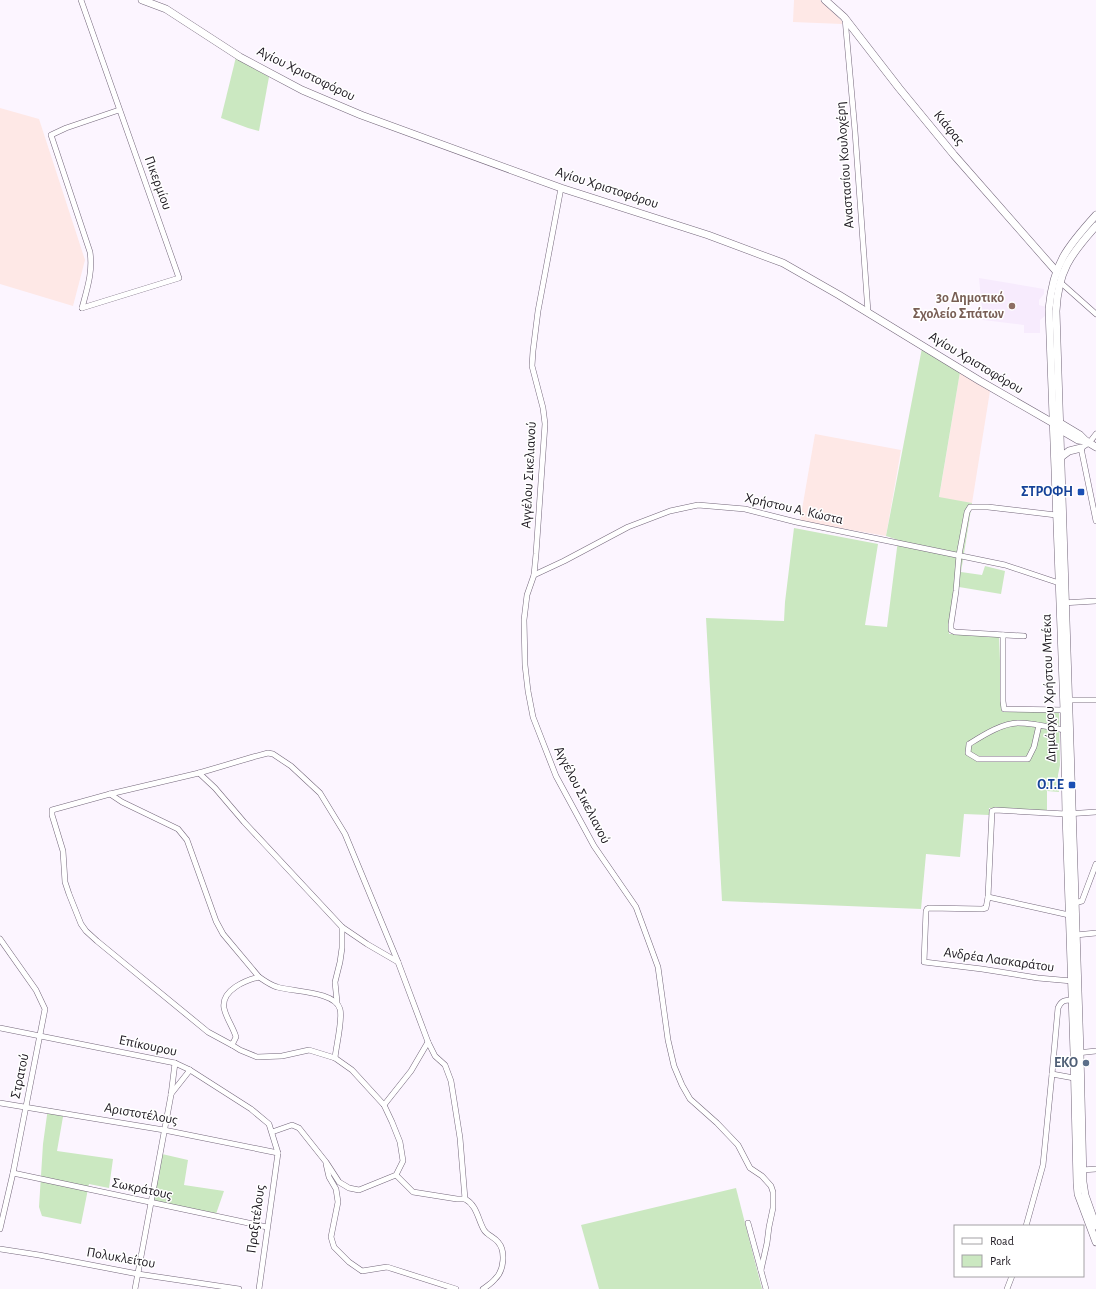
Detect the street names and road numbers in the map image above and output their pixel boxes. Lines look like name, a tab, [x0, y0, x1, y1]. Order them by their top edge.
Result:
street label: Αγίου Χριστοφόρου	[255, 44, 357, 104]
street label: Αναστασίου Κουλοχέρη	[834, 101, 856, 229]
street label: Κιάφας	[931, 108, 967, 148]
street label: Πικερμίου	[142, 154, 174, 212]
street label: Αγίου Χριστοφόρου	[554, 165, 660, 211]
street label: Αγίου Χριστοφόρου	[926, 329, 1026, 397]
street label: Αγγέλου Σικελιανού	[519, 421, 539, 529]
street label: Χρήστου Α. Κώστα	[743, 491, 845, 527]
street label: Δημάρχου Χρήστου Μπέκα	[1039, 614, 1059, 762]
street label: Αγγέλου Σικελιανού	[551, 744, 613, 846]
street label: Ανδρέα Λασκαράτου	[943, 945, 1055, 975]
street label: Επίκουρου	[118, 1033, 178, 1059]
street label: Στρατού	[8, 1052, 32, 1100]
street label: Αριστοτέλους	[103, 1101, 179, 1127]
street label: Σωκράτους	[111, 1176, 174, 1202]
street label: Πραξιτέλους	[244, 1183, 268, 1254]
street label: Πολυκλείτου	[86, 1245, 156, 1271]

